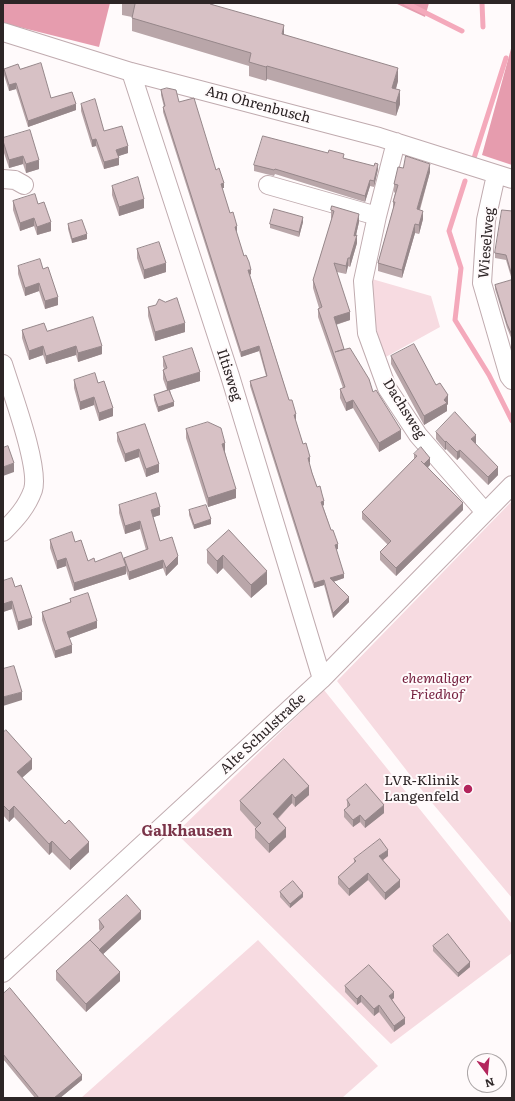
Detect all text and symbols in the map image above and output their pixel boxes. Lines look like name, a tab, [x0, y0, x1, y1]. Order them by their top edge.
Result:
street label: Am Ohrenbusch	[204, 83, 312, 127]
street label: Wieselweg	[476, 207, 498, 279]
street label: Iltisweg	[213, 347, 245, 403]
street label: Dachsweg	[379, 376, 429, 442]
park label: ehemaliger Friedhof	[402, 671, 472, 704]
street label: Alte Schulstraße	[217, 690, 309, 778]
place label: LVR-Klinik Langenfeld	[384, 773, 459, 806]
marker: LVR-Klinik Langenfeld	[462, 783, 474, 795]
district label: Galkhausen	[142, 823, 232, 841]
north arrow	[467, 1053, 507, 1093]
text: N	[483, 1075, 497, 1093]

